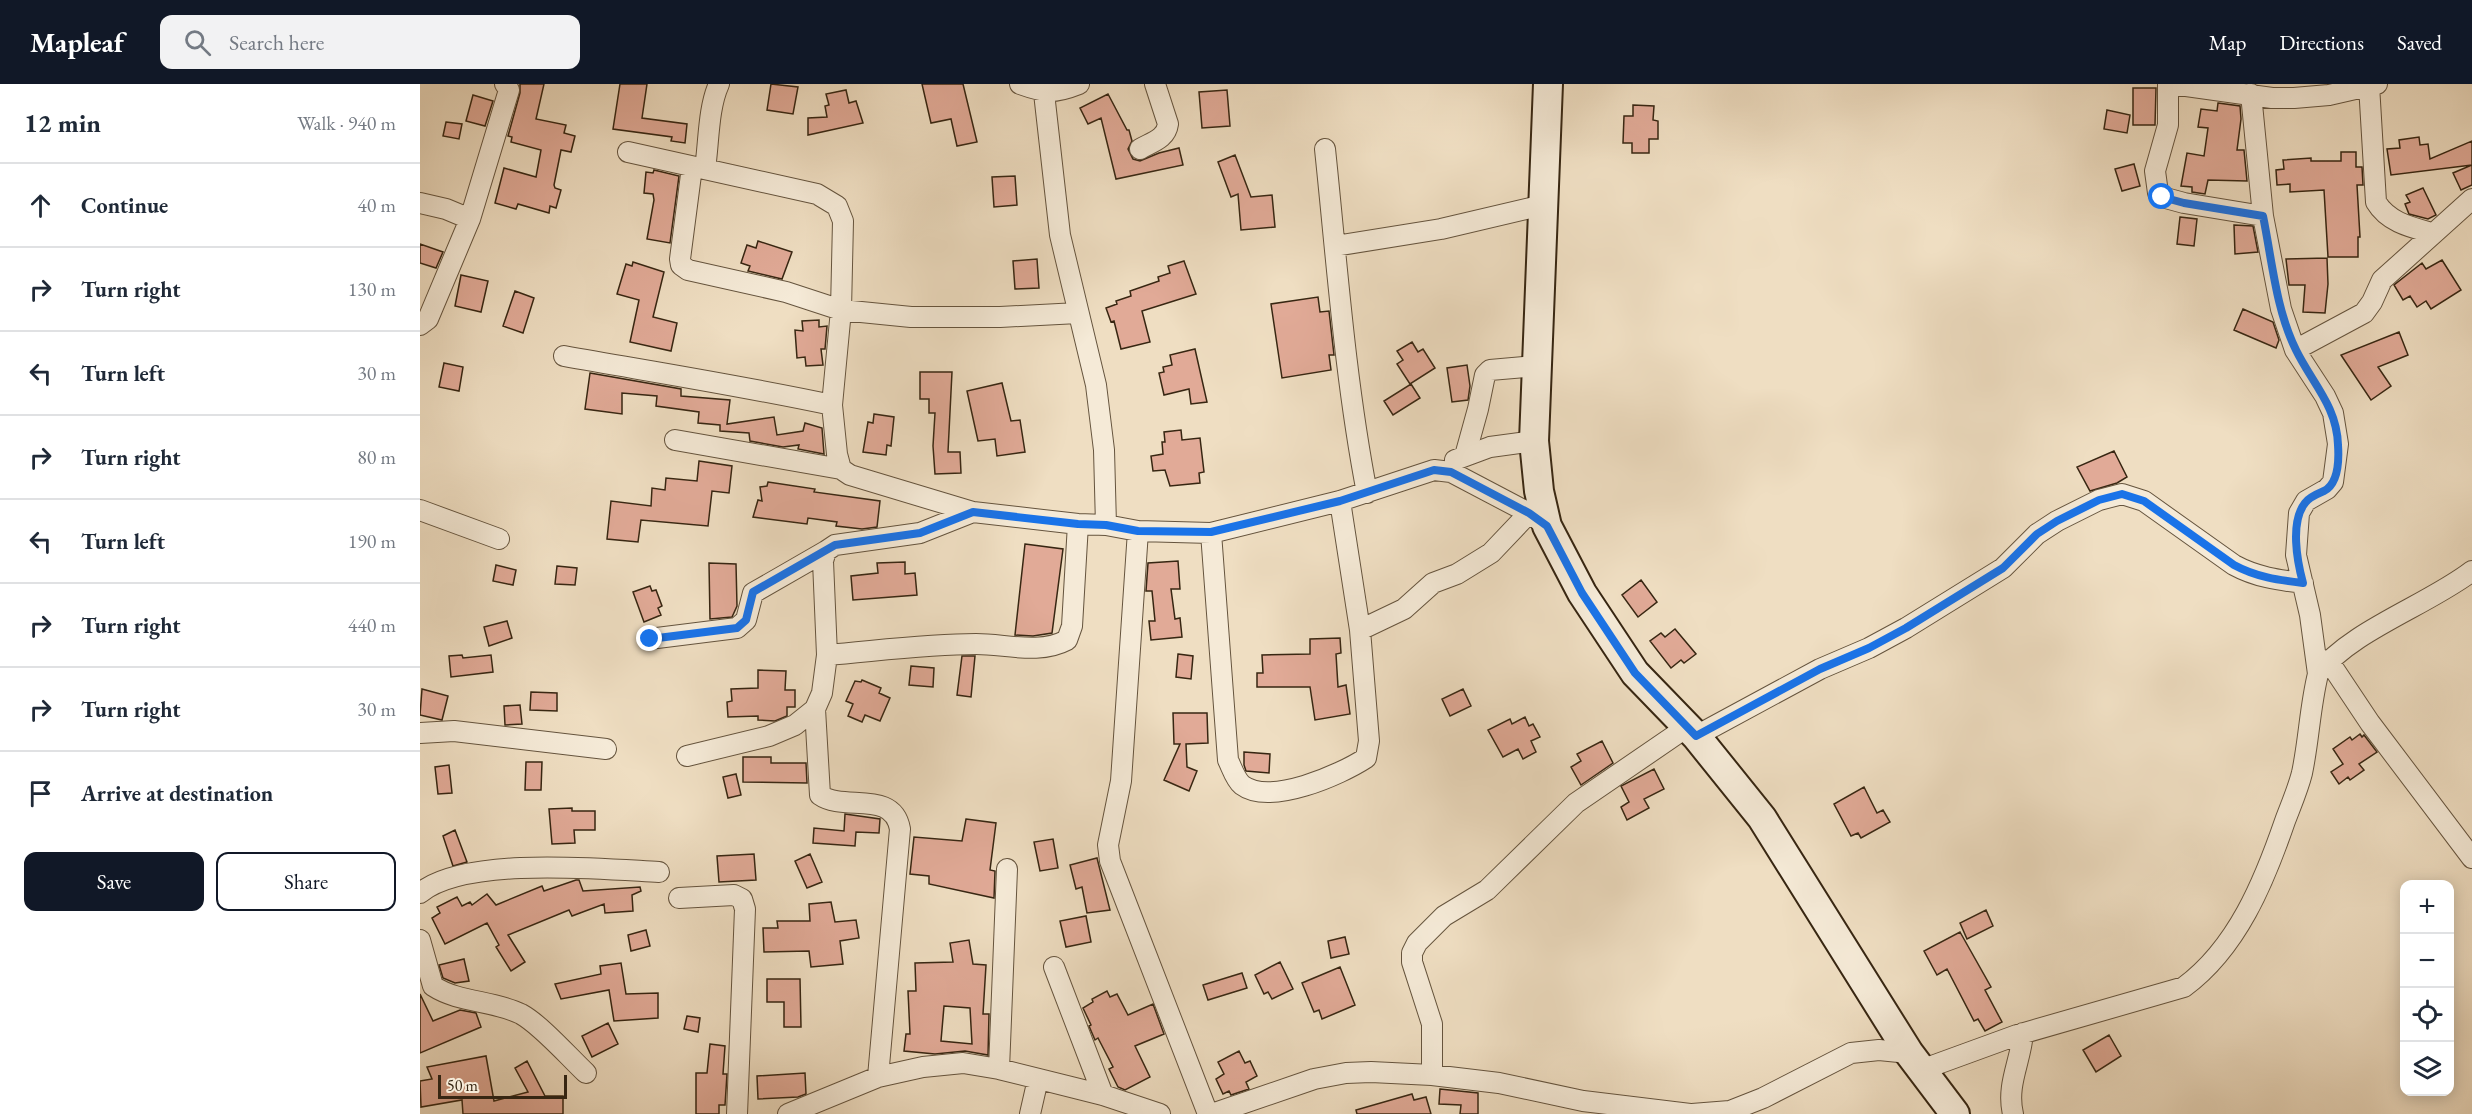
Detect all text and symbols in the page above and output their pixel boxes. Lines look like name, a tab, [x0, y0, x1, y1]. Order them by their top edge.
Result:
search box	[160, 15, 580, 69]
text: Mapleaf	[30, 24, 124, 60]
icon: search	[181, 26, 214, 59]
text: Search here	[229, 28, 324, 57]
text: Map	[2209, 29, 2246, 56]
text: Directions	[2279, 29, 2364, 56]
text: Saved	[2397, 29, 2442, 56]
text: 12 min	[24, 106, 101, 140]
text: Walk · 940 m	[297, 110, 396, 136]
route start	[2148, 183, 2174, 209]
icon: ahead	[24, 189, 57, 222]
text: Continue	[81, 191, 168, 220]
text: 40 m	[357, 192, 396, 218]
icon: right	[24, 273, 57, 306]
text: Turn right	[81, 275, 180, 304]
text: 130 m	[348, 276, 396, 302]
icon: left	[24, 357, 57, 390]
text: Turn left	[81, 359, 165, 388]
text: 30 m	[357, 360, 396, 386]
icon: right	[24, 441, 57, 474]
text: Turn right	[81, 443, 180, 472]
text: 80 m	[357, 444, 396, 470]
icon: left	[24, 525, 57, 558]
text: Turn left	[81, 527, 165, 556]
text: 190 m	[348, 528, 396, 554]
icon: right	[24, 609, 57, 642]
text: Turn right	[81, 611, 180, 640]
text: 440 m	[348, 612, 396, 638]
route end	[636, 625, 662, 651]
icon: right	[24, 693, 57, 726]
text: Turn right	[81, 695, 180, 724]
text: 30 m	[357, 696, 396, 722]
icon: arrive	[24, 777, 57, 810]
text: Arrive at destination	[81, 779, 273, 808]
button: Save	[24, 852, 204, 911]
button: Share	[216, 852, 396, 911]
map controls	[2400, 880, 2454, 1096]
button: +	[2400, 880, 2454, 934]
button: −	[2400, 934, 2454, 988]
button: locate	[2400, 988, 2454, 1042]
button: layers	[2400, 1042, 2454, 1096]
scale bar	[438, 1072, 567, 1100]
text: 50 m	[447, 1075, 478, 1096]

